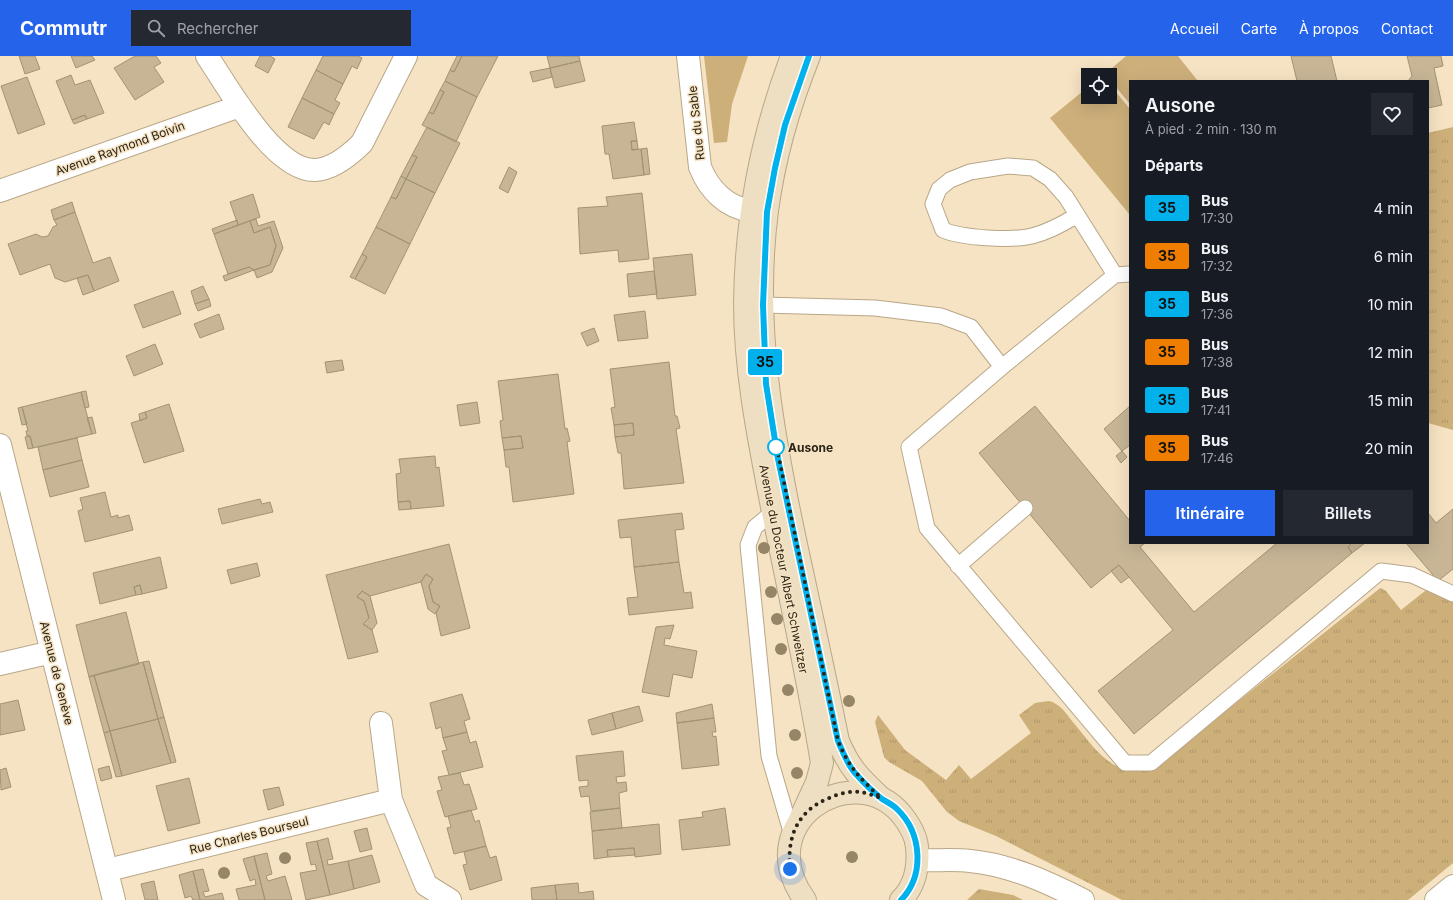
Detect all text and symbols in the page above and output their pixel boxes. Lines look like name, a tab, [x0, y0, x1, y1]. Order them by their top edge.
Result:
search box	[131, 10, 411, 46]
text: Commutr	[20, 17, 107, 40]
icon: search	[145, 17, 167, 39]
text: Rechercher	[177, 19, 259, 38]
text: Accueil	[1170, 20, 1219, 37]
text: Carte	[1241, 20, 1277, 37]
text: À propos	[1299, 20, 1359, 37]
text: Contact	[1381, 20, 1433, 37]
map controls	[1081, 68, 1117, 104]
button: locate	[1081, 68, 1117, 104]
street label: Rue du Sable	[685, 85, 707, 161]
button: heart	[1371, 93, 1413, 135]
text: Ausone	[1145, 94, 1215, 117]
street label: Avenue Raymond Boivin	[53, 118, 187, 178]
text: À pied · 2 min · 130 m	[1145, 121, 1277, 137]
text: Départs	[1145, 156, 1203, 175]
text: Bus	[1201, 191, 1229, 210]
text: 35	[1158, 199, 1176, 216]
text: 4 min	[1373, 199, 1413, 218]
text: 17:30	[1201, 210, 1233, 226]
text: Bus	[1201, 239, 1229, 258]
text: 35	[1158, 247, 1176, 264]
text: 6 min	[1374, 247, 1413, 266]
text: 17:32	[1201, 258, 1233, 274]
text: Bus	[1201, 287, 1229, 306]
text: 35	[1158, 295, 1176, 312]
text: 10 min	[1368, 295, 1413, 314]
text: 17:36	[1201, 306, 1233, 322]
text: Bus	[1201, 335, 1229, 354]
text: 35	[1158, 343, 1176, 360]
text: 12 min	[1368, 343, 1413, 362]
line badge: 35	[747, 349, 783, 375]
text: 35	[756, 353, 774, 370]
text: 17:38	[1201, 354, 1233, 370]
text: Bus	[1201, 383, 1229, 402]
text: 35	[1158, 391, 1176, 408]
text: 15 min	[1368, 391, 1413, 410]
text: 17:41	[1201, 402, 1230, 418]
text: Bus	[1201, 431, 1229, 450]
marker: Ausone	[767, 438, 785, 456]
text: 35	[1158, 439, 1176, 456]
text: 20 min	[1365, 439, 1413, 458]
place label: Ausone	[788, 440, 833, 455]
text: 17:46	[1201, 450, 1233, 466]
street label: Avenue du Docteur Albert Schweitzer	[756, 463, 812, 675]
button: Itinéraire	[1145, 490, 1275, 536]
button: Billets	[1283, 490, 1413, 536]
street label: Avenue de Genève	[37, 619, 77, 727]
street label: Rue Charles Bourseul	[188, 813, 310, 857]
your location	[780, 859, 800, 879]

